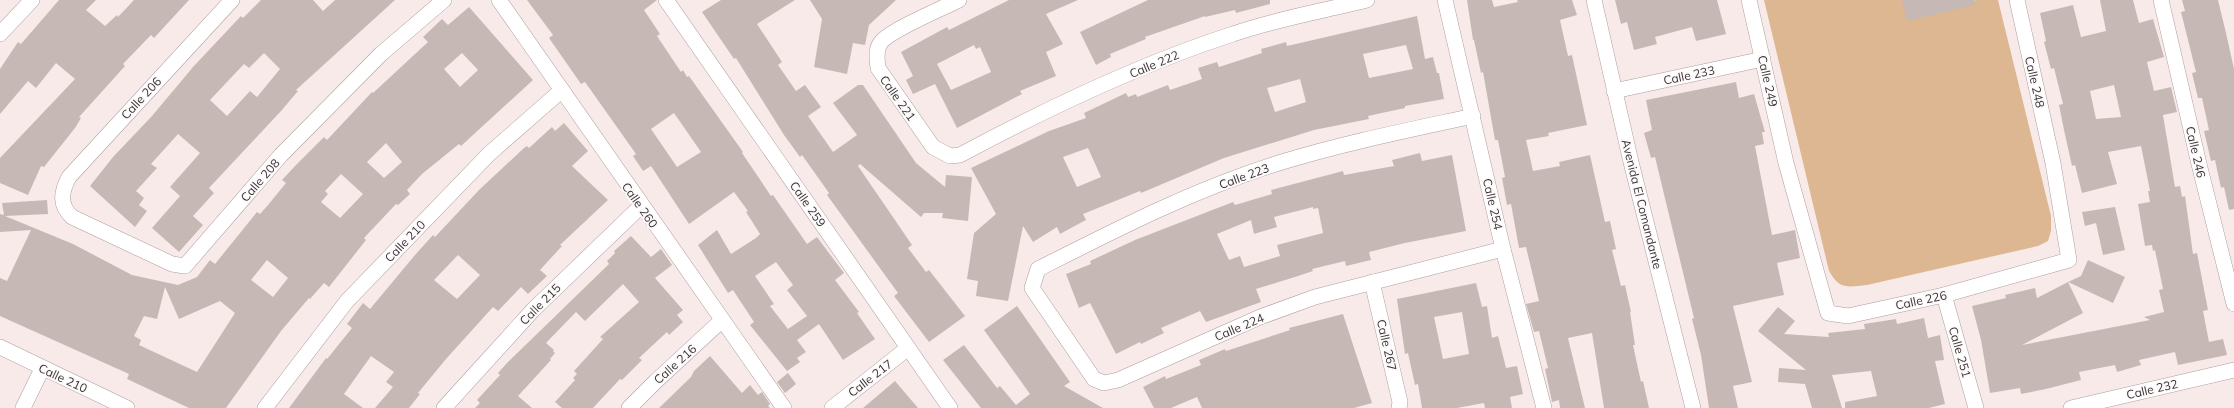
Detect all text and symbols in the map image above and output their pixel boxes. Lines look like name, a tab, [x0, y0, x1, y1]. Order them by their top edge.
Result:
street label: Calle 222	[1127, 47, 1181, 81]
street label: Calle 249	[1755, 54, 1781, 108]
street label: Calle 248	[2022, 55, 2048, 109]
street label: Calle 233	[1662, 62, 1716, 88]
street label: Calle 221	[877, 72, 919, 124]
street label: Calle 206	[118, 74, 164, 122]
street label: Calle 246	[2183, 125, 2209, 179]
street label: Avenida El Comandante	[1619, 138, 1665, 270]
street label: Calle 208	[237, 155, 283, 205]
street label: Calle 223	[1217, 160, 1271, 192]
street label: Calle 254	[1480, 177, 1506, 231]
street label: Calle 259	[787, 178, 829, 230]
street label: Calle 260	[619, 179, 661, 231]
street label: Calle 210	[381, 217, 429, 265]
street label: Calle 215	[516, 280, 564, 328]
street label: Calle 226	[1894, 287, 1948, 313]
street label: Calle 224	[1212, 310, 1266, 344]
street label: Calle 267	[1374, 318, 1400, 372]
street label: Calle 251	[1946, 325, 1974, 379]
street label: Calle 216	[651, 341, 699, 387]
street label: Calle 217	[845, 356, 895, 400]
street label: Calle 210	[36, 360, 90, 396]
street label: Calle 232	[2125, 376, 2179, 402]

